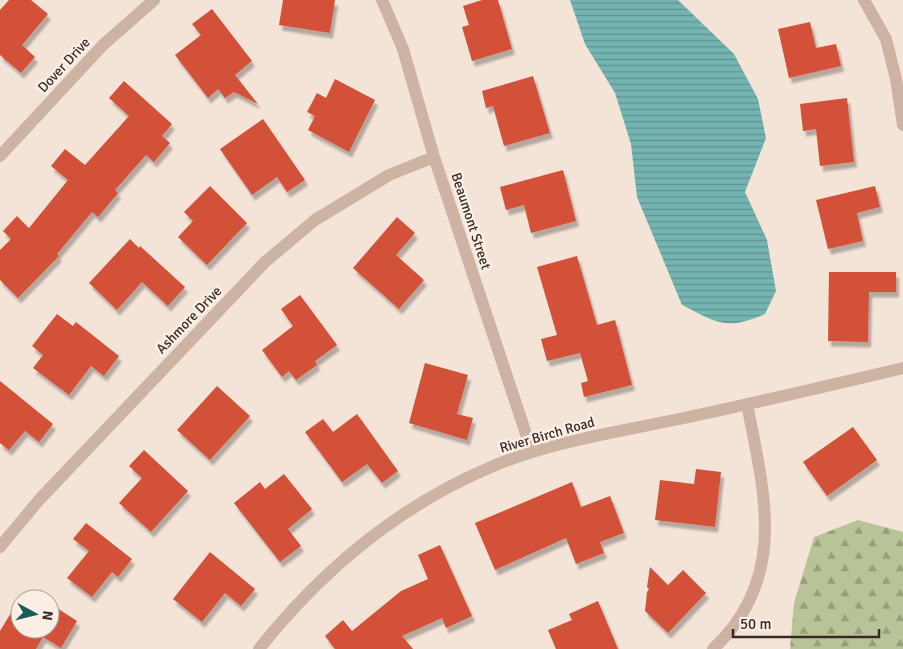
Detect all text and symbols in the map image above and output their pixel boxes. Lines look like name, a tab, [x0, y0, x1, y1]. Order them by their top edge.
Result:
street label: Dover Drive	[34, 34, 94, 96]
street label: Beaumont Street	[447, 170, 495, 272]
street label: Ashmore Drive	[153, 283, 225, 357]
street label: River Birch Road	[498, 413, 596, 457]
north arrow	[10, 589, 60, 639]
scale bar	[733, 606, 879, 638]
text: N	[38, 610, 56, 621]
text: 50 m	[740, 615, 771, 633]

